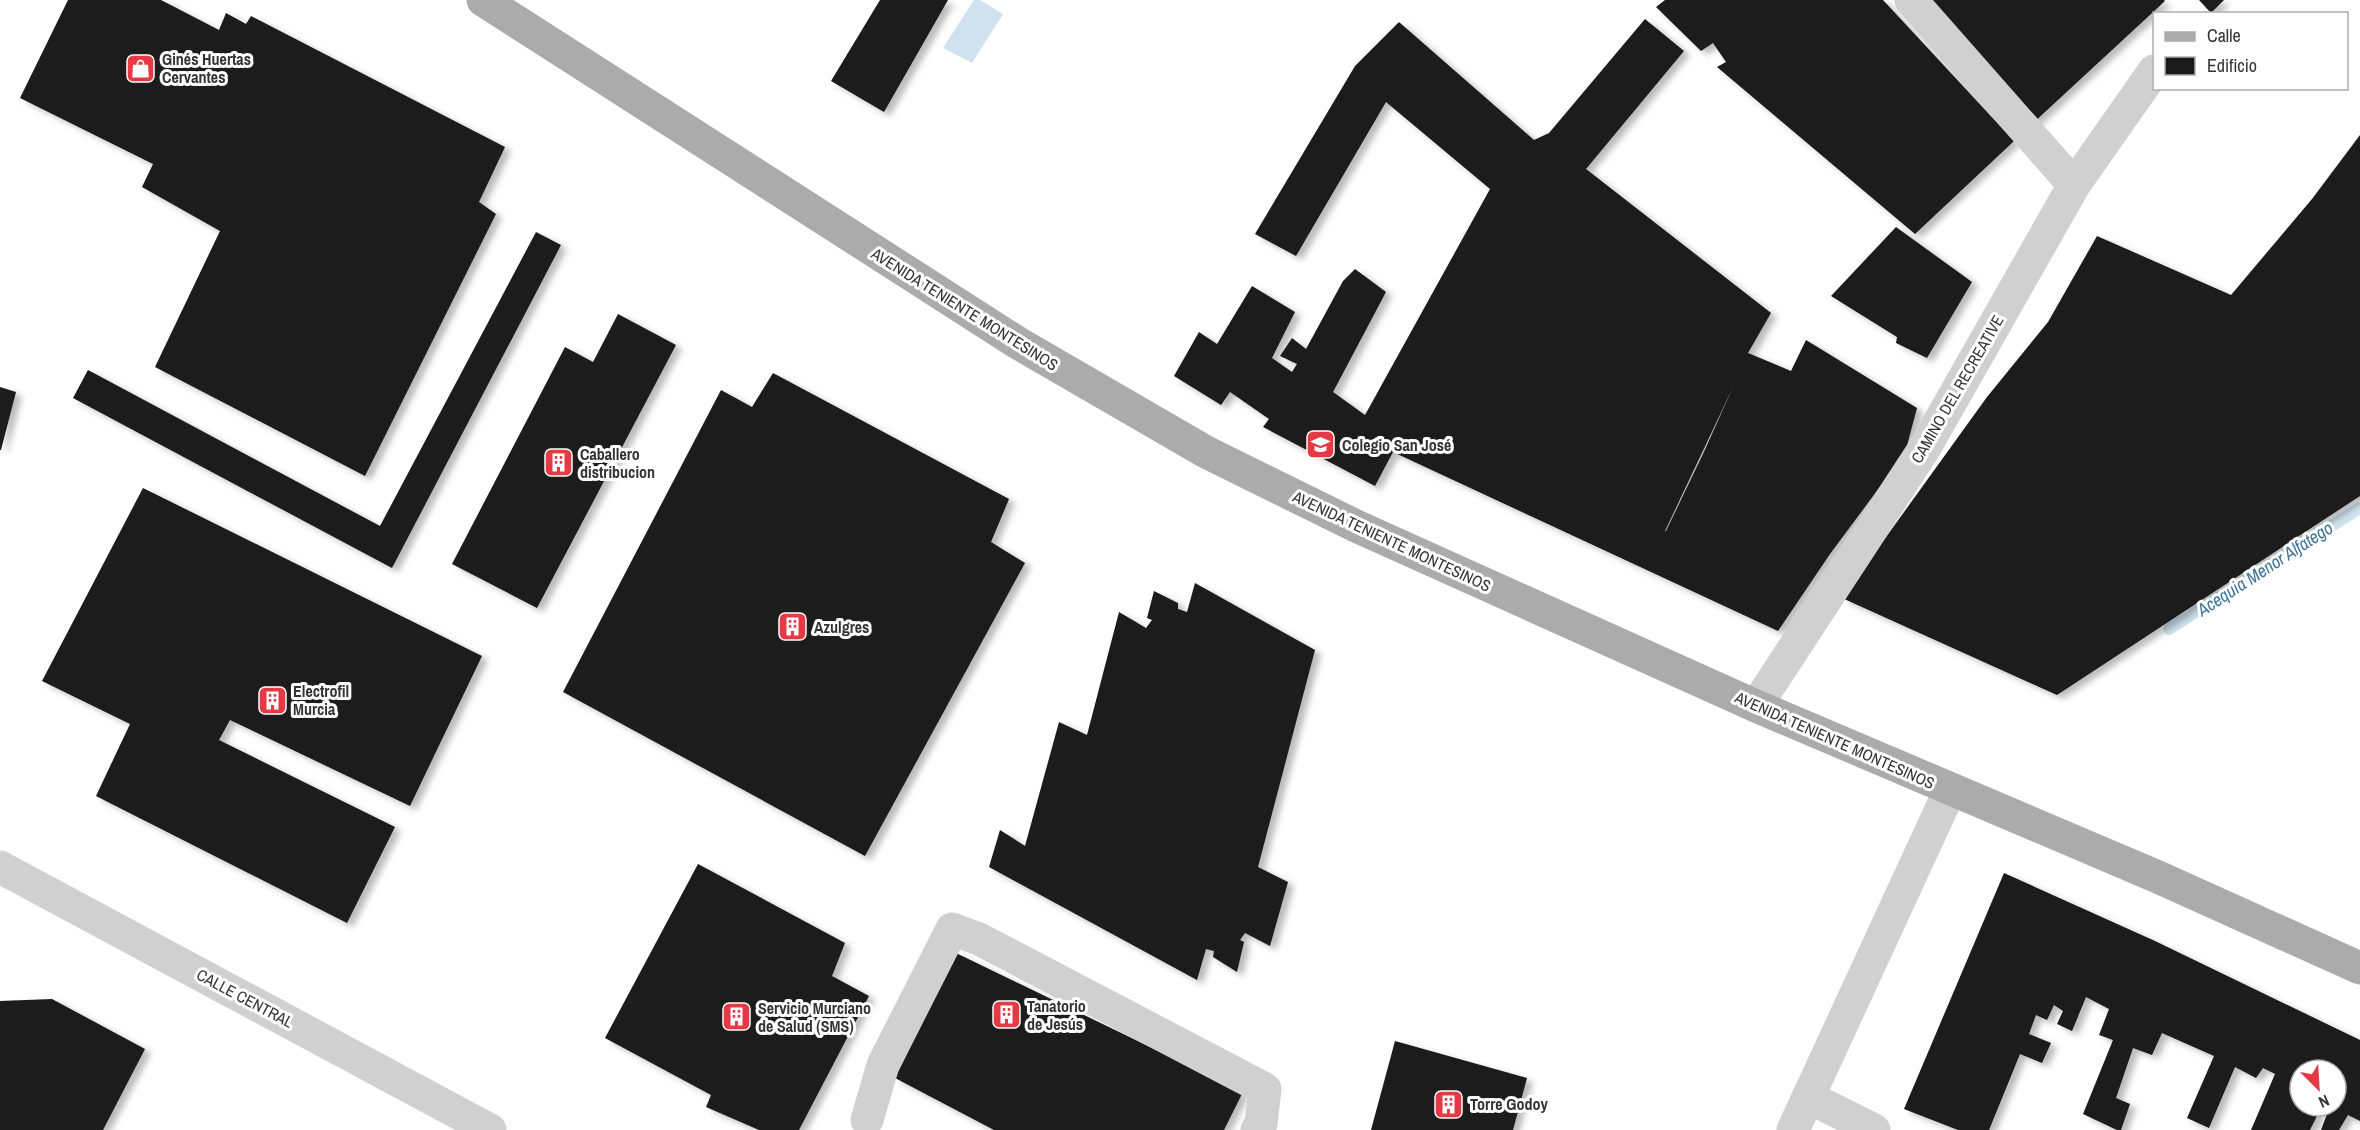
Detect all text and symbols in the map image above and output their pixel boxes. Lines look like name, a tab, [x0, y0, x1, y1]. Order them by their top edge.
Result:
legend	[2153, 12, 2348, 90]
text: Calle	[2207, 23, 2241, 48]
place label: Ginés Huertas Cervantes	[162, 48, 251, 88]
shop icon: Ginés Huertas Cervantes	[125, 52, 157, 84]
text: Edificio	[2207, 53, 2257, 78]
street label: AVENIDA TENIENTE MONTESINOS	[867, 242, 1063, 376]
street label: CAMINO DEL RECREATIVE	[1906, 311, 2008, 467]
school or university icon: Colegio San José	[1305, 429, 1337, 461]
place label: Colegio San José	[1342, 434, 1451, 456]
place label: Caballero distribucion	[580, 443, 655, 483]
building icon: Caballero distribucion	[543, 447, 575, 479]
street label: AVENIDA TENIENTE MONTESINOS	[1289, 485, 1495, 597]
water label: Acequia Menor Alfatego	[2191, 515, 2338, 622]
building icon: Azulgres	[777, 611, 809, 643]
place label: Azulgres	[814, 616, 869, 638]
place label: Electrofil Murcia	[293, 680, 349, 720]
building icon: Electrofil Murcia	[256, 684, 288, 716]
street label: AVENIDA TENIENTE MONTESINOS	[1731, 686, 1938, 794]
street label: CALLE CENTRAL	[193, 963, 298, 1033]
place label: Tanatorio de Jesús	[1027, 995, 1086, 1035]
place label: Servicio Murciano de Salud (SMS)	[758, 997, 871, 1037]
building icon: Tanatorio de Jesús	[990, 999, 1022, 1031]
building icon: Servicio Murciano de Salud (SMS)	[721, 1001, 753, 1033]
north arrow	[2288, 1058, 2348, 1118]
building icon: Torre Godoy	[1433, 1088, 1465, 1120]
text: N	[2315, 1090, 2333, 1114]
place label: Torre Godoy	[1470, 1093, 1548, 1115]

